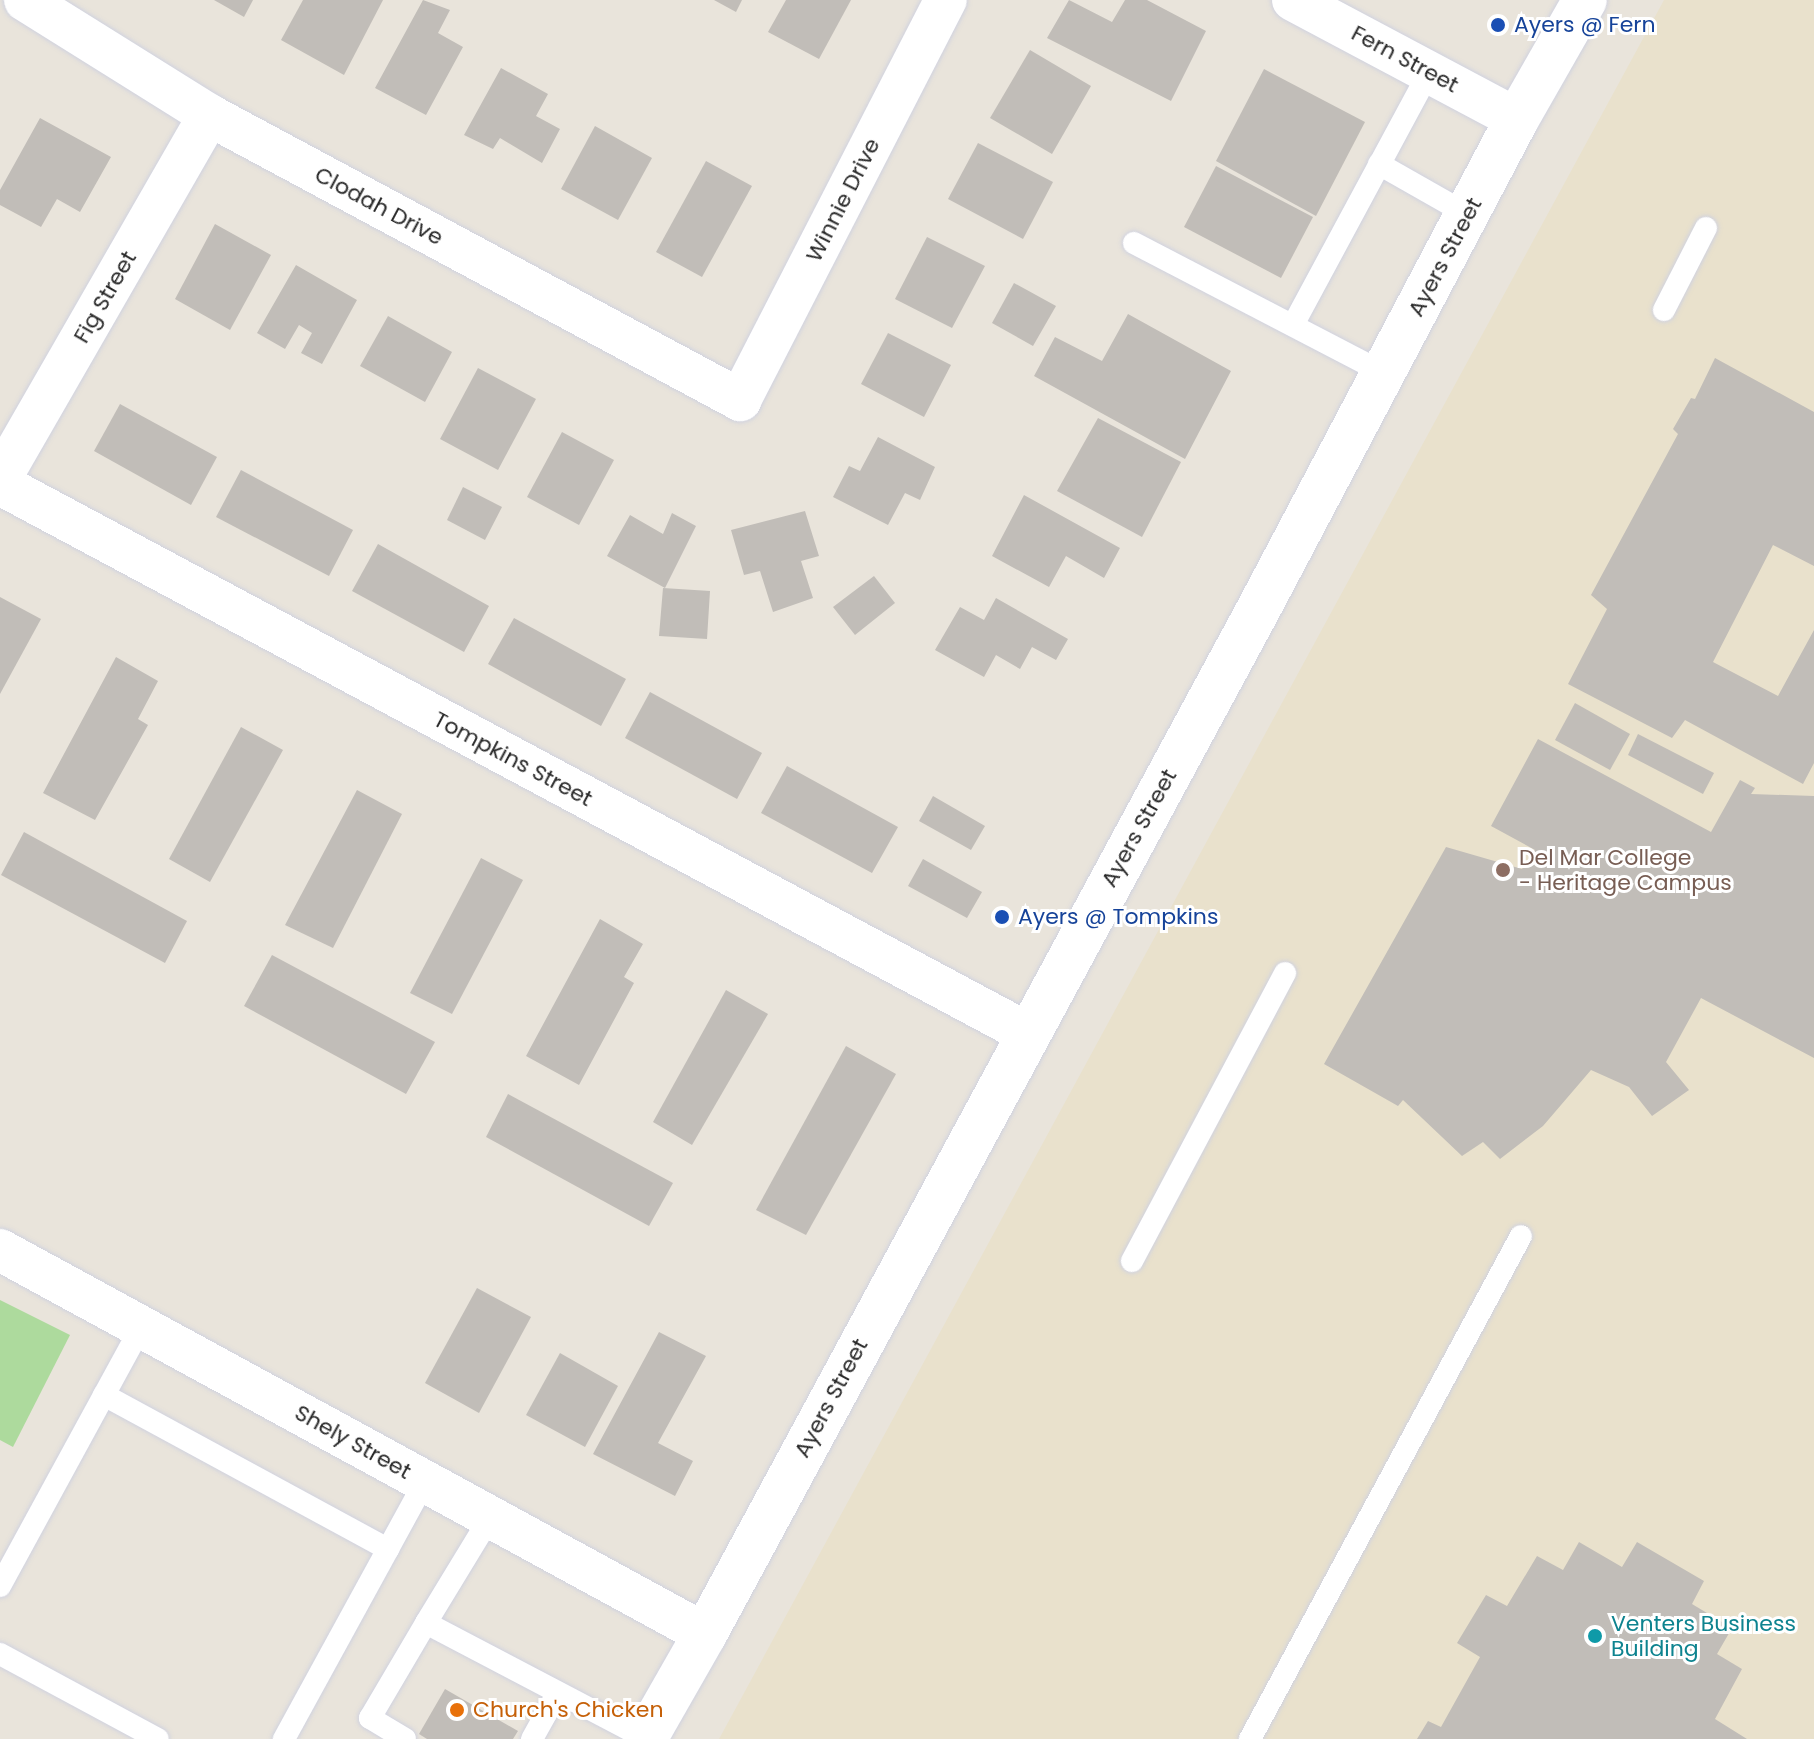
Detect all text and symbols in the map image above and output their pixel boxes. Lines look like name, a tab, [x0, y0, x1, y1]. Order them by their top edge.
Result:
place label: Ayers @ Fern	[1514, 12, 1656, 38]
marker: Ayers @ Fern	[1489, 16, 1507, 34]
street label: Fern Street	[1347, 20, 1463, 98]
street label: Winnie Drive	[801, 134, 885, 266]
street label: Clodah Drive	[310, 161, 448, 251]
street label: Ayers Street	[1403, 193, 1487, 321]
street label: Fig Street	[68, 246, 142, 348]
street label: Tompkins Street	[429, 706, 597, 812]
street label: Ayers Street	[1096, 764, 1182, 892]
place label: Del Mar College - Heritage Campus	[1519, 844, 1732, 896]
marker: Del Mar College - Heritage Campus	[1494, 861, 1512, 879]
place label: Ayers @ Tompkins	[1018, 904, 1218, 930]
marker: Ayers @ Tompkins	[993, 908, 1011, 926]
street label: Ayers Street	[789, 1334, 873, 1462]
street label: Shely Street	[290, 1399, 416, 1485]
place label: Venters Business Building	[1611, 1610, 1796, 1662]
marker: Venters Business Building	[1586, 1627, 1604, 1645]
place label: Church's Chicken	[473, 1697, 664, 1723]
marker: Church's Chicken	[448, 1701, 466, 1719]

